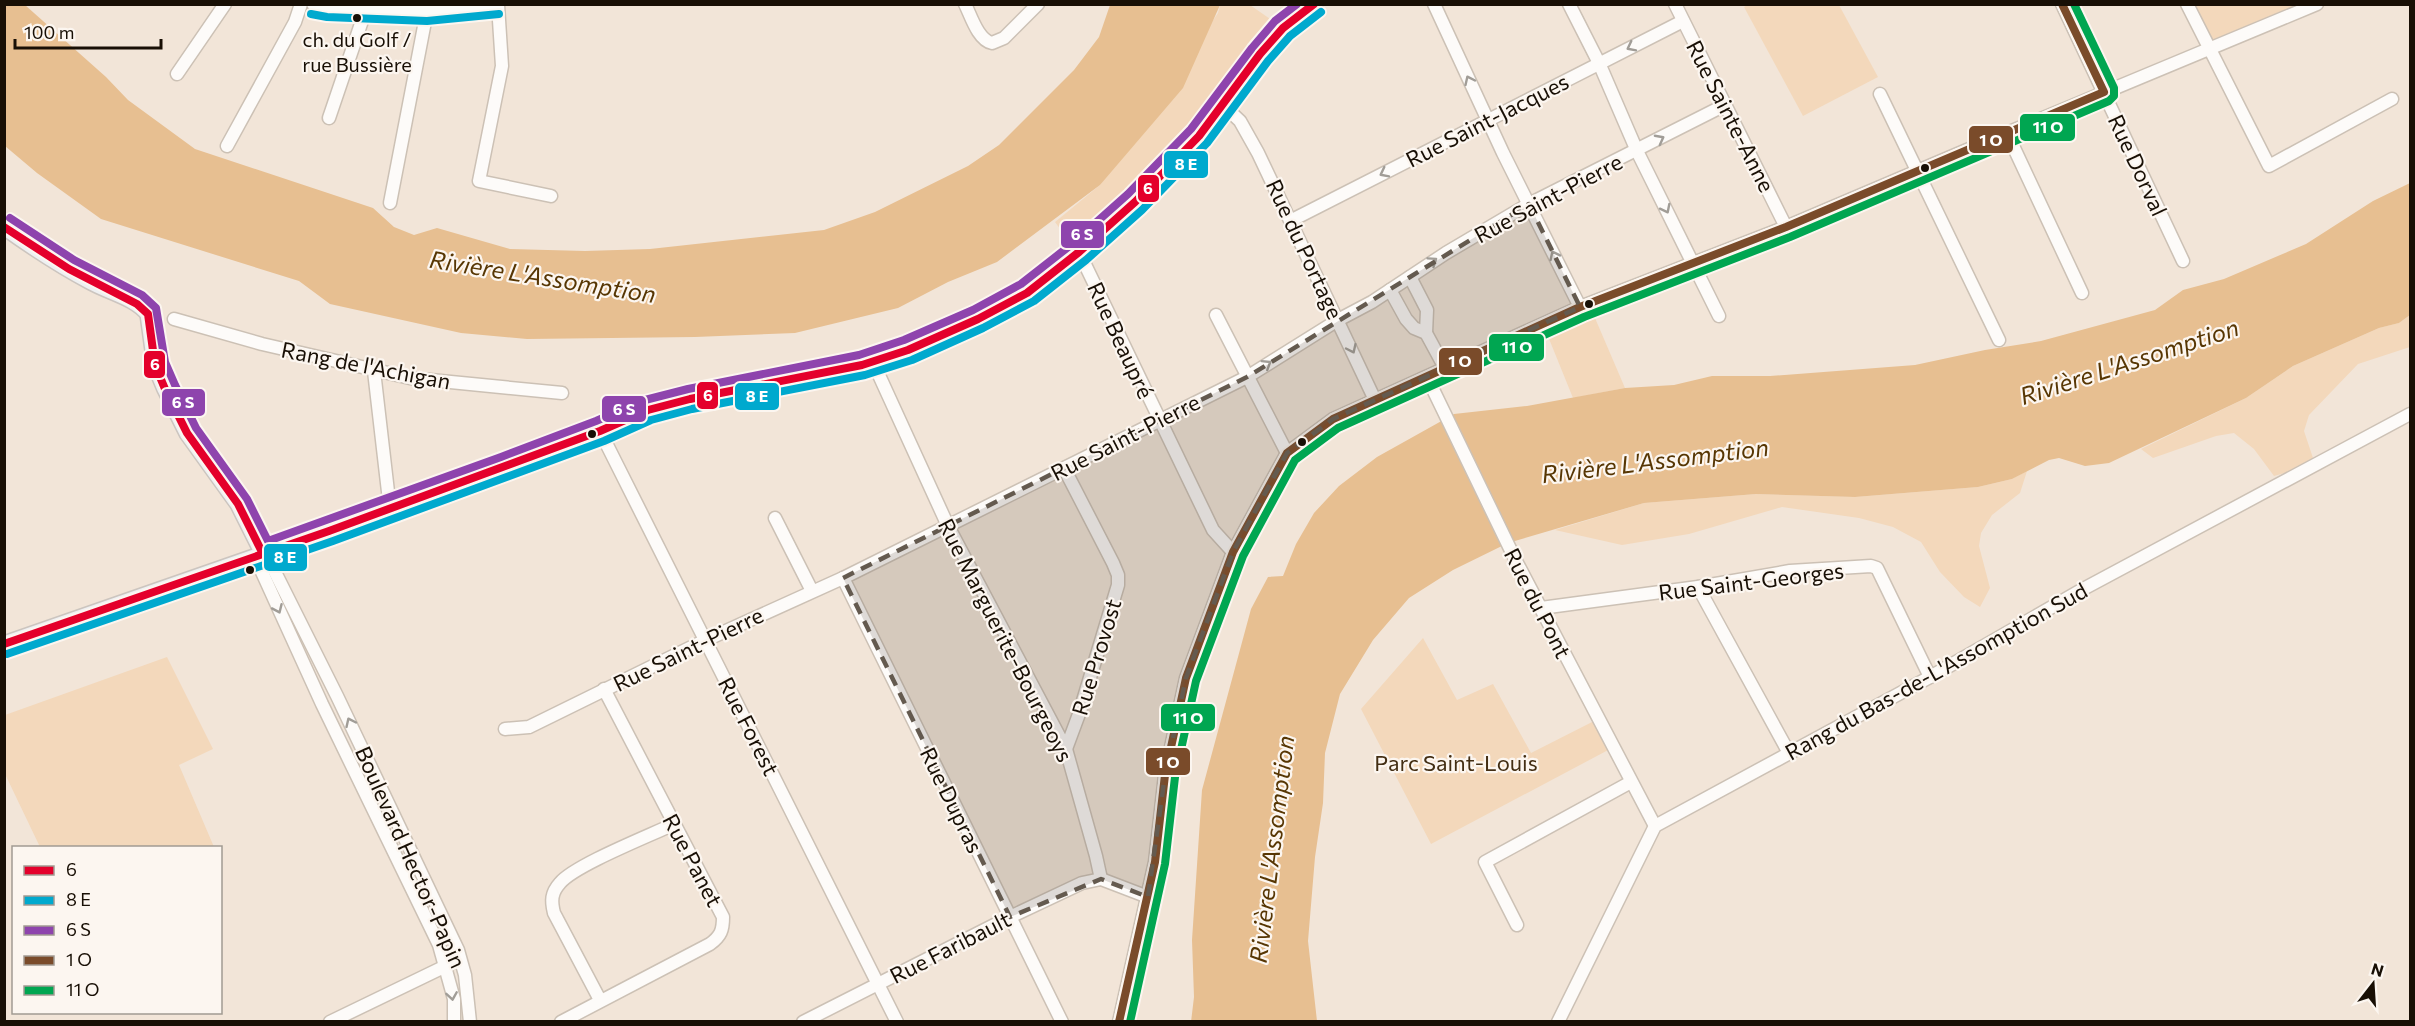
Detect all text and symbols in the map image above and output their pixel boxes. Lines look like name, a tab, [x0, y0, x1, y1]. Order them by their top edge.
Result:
scale bar	[15, 12, 160, 50]
marker: ch. du Golf / rue Bussière	[351, 12, 363, 24]
text: 100 m	[24, 21, 74, 43]
place label: ch. du Golf / rue Bussière	[302, 27, 412, 76]
street label: Rue Sainte-Anne	[1681, 36, 1781, 196]
one-way arrow	[1627, 40, 1637, 51]
street label: Rue Saint-Jacques	[1401, 67, 1573, 173]
one-way arrow	[1464, 75, 1476, 86]
street label: Rue Dorval	[2103, 110, 2173, 220]
line badge: 11 O	[2019, 113, 2076, 142]
text: 11 O	[2033, 117, 2063, 136]
line badge: 1 O	[1968, 125, 2014, 154]
text: 1 O	[1979, 130, 2003, 149]
one-way arrow	[1653, 135, 1664, 147]
street label: Rue Saint-Pierre	[1469, 148, 1627, 248]
line badge: 8 E	[1163, 150, 1209, 179]
text: 8 E	[1175, 154, 1197, 173]
unlabelled marker	[1919, 162, 1931, 174]
one-way arrow	[1379, 166, 1390, 177]
line badge: 6	[1137, 174, 1160, 203]
street label: Rue du Portage	[1261, 175, 1349, 323]
text: 6	[1143, 178, 1153, 197]
one-way arrow	[1659, 203, 1670, 214]
line badge: 6 S	[1060, 220, 1105, 249]
text: 6 S	[1071, 224, 1094, 243]
water label: Rivière L'Assomption	[428, 244, 658, 308]
one-way arrow	[1550, 251, 1561, 261]
one-way arrow	[1426, 258, 1437, 269]
street label: Rue Beaupré	[1082, 277, 1160, 403]
unlabelled marker	[1583, 298, 1595, 310]
water label: Rivière L'Assomption	[2016, 312, 2242, 410]
line badge: 11 O	[1488, 333, 1545, 362]
street label: Rang de l'Achigan	[279, 335, 453, 395]
text: 11 O	[1502, 337, 1532, 356]
one-way arrow	[1345, 343, 1357, 354]
line badge: 1 O	[1438, 347, 1483, 376]
line badge: 6	[143, 350, 166, 379]
text: 1 O	[1448, 351, 1472, 370]
text: 6	[150, 354, 160, 373]
one-way arrow	[1261, 360, 1271, 372]
line badge: 6	[696, 381, 719, 410]
line badge: 8 E	[734, 382, 780, 411]
text: 6	[703, 385, 713, 404]
text: 8 E	[746, 386, 768, 405]
line badge: 6 S	[161, 388, 206, 417]
street label: Rue Saint-Pierre	[1046, 388, 1204, 486]
text: 6 S	[172, 392, 195, 411]
line badge: 6 S	[601, 395, 647, 423]
text: 6 S	[613, 399, 636, 418]
unlabelled marker	[586, 428, 598, 440]
water label: Rivière L'Assomption	[1540, 432, 1770, 488]
unlabelled marker	[1296, 436, 1308, 448]
street label: Rue Marguerite-Bourgeoys	[933, 514, 1079, 766]
line badge: 8 E	[263, 543, 308, 572]
street label: Rue du Pont	[1499, 543, 1577, 663]
text: 8 E	[274, 547, 296, 566]
street label: Rue Saint-Georges	[1657, 556, 1845, 606]
unlabelled marker	[244, 564, 256, 576]
street label: Rang du Bas-de-L'Assomption Sud	[1780, 576, 2092, 766]
street label: Rue Provost	[1065, 595, 1127, 719]
street label: Rue Saint-Pierre	[609, 601, 767, 697]
one-way arrow	[271, 602, 283, 613]
street label: Rue Forest	[713, 672, 785, 780]
line badge: 11 O	[1160, 703, 1216, 732]
text: 11 O	[1173, 708, 1203, 727]
one-way arrow	[345, 717, 357, 728]
water label: Rivière L'Assomption	[1243, 734, 1299, 964]
street label: Boulevard Hector-Papin	[350, 742, 472, 972]
street label: Rue Dupras	[915, 743, 989, 857]
line badge: 1 O	[1145, 747, 1191, 776]
park label: Parc Saint-Louis	[1374, 749, 1538, 776]
text: 1 O	[1156, 752, 1180, 771]
street label: Rue Panet	[657, 809, 729, 911]
legend	[12, 846, 222, 1014]
text: 6	[66, 858, 77, 880]
text: 8 E	[66, 888, 91, 910]
street label: Rue Faribault	[885, 905, 1015, 989]
text: 6 S	[66, 918, 91, 940]
text: 1 O	[66, 948, 92, 970]
north arrow	[2343, 954, 2403, 1014]
text: N	[2369, 958, 2386, 980]
text: 11 O	[66, 978, 100, 1000]
one-way arrow	[446, 991, 458, 1001]

